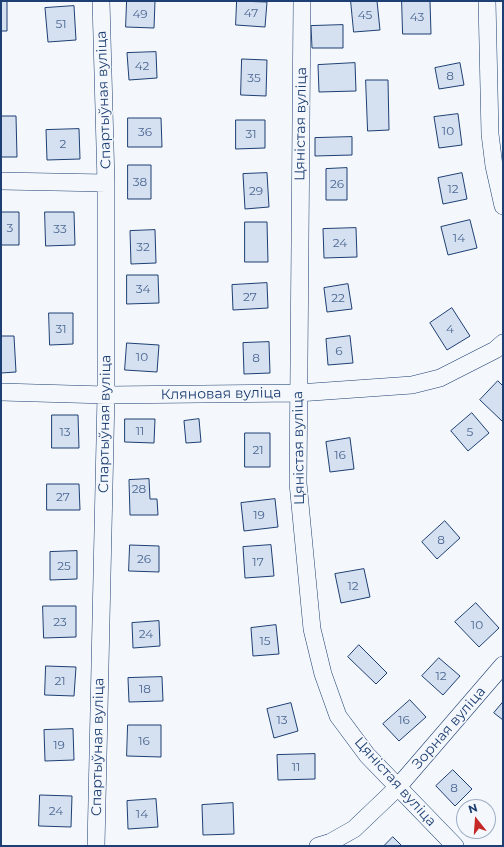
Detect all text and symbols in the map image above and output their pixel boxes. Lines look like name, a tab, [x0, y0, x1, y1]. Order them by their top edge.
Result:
house number: 47	[244, 6, 258, 20]
house number: 49	[132, 7, 148, 21]
house number: 45	[358, 8, 372, 22]
house number: 43	[410, 10, 424, 24]
house number: 51	[55, 17, 67, 31]
street label: Спартыўная вуліца	[93, 30, 115, 170]
house number: 42	[135, 59, 149, 73]
street label: Цяністая вуліца	[292, 67, 310, 181]
house number: 8	[446, 69, 454, 83]
house number: 35	[247, 71, 261, 85]
house number: 10	[442, 124, 454, 138]
house number: 36	[138, 125, 152, 139]
house number: 31	[245, 127, 257, 141]
house number: 2	[60, 137, 66, 151]
house number: 38	[133, 175, 147, 189]
house number: 26	[330, 177, 344, 191]
house number: 12	[447, 182, 459, 196]
house number: 29	[249, 184, 263, 198]
house number: 3	[7, 221, 13, 235]
house number: 33	[53, 222, 67, 236]
house number: 14	[453, 231, 465, 245]
house number: 24	[333, 236, 347, 250]
house number: 32	[136, 240, 150, 254]
house number: 34	[136, 282, 150, 296]
house number: 27	[243, 290, 257, 304]
house number: 22	[331, 291, 345, 305]
house number: 31	[55, 322, 67, 336]
house number: 4	[446, 322, 454, 336]
house number: 6	[335, 344, 343, 358]
house number: 10	[136, 350, 148, 364]
house number: 8	[252, 351, 260, 365]
street label: Спартыўная вуліца	[95, 355, 115, 493]
street label: Кляновая вуліца	[161, 385, 281, 403]
street label: Цяністая вуліца	[290, 391, 308, 505]
house number: 11	[136, 424, 144, 438]
house number: 13	[59, 425, 71, 439]
house number: 5	[467, 425, 473, 439]
house number: 21	[252, 443, 264, 457]
house number: 16	[334, 448, 346, 462]
house number: 28	[132, 482, 146, 496]
house number: 27	[56, 490, 70, 504]
house number: 19	[253, 508, 265, 522]
house number: 8	[437, 533, 445, 547]
house number: 26	[137, 552, 151, 566]
house number: 17	[252, 555, 264, 569]
house number: 25	[57, 559, 71, 573]
house number: 12	[347, 579, 359, 593]
house number: 23	[53, 615, 67, 629]
house number: 10	[471, 618, 483, 632]
house number: 24	[139, 627, 153, 641]
house number: 15	[259, 634, 271, 648]
house number: 12	[435, 669, 447, 683]
house number: 21	[54, 674, 66, 688]
street label: Спартыўная вуліца	[88, 678, 108, 816]
house number: 18	[139, 682, 151, 696]
street label: Зорная вуліца	[409, 683, 489, 773]
house number: 13	[276, 713, 288, 727]
house number: 16	[398, 713, 410, 727]
house number: 16	[138, 734, 150, 748]
street label: Цяністая вуліца	[351, 734, 439, 830]
house number: 19	[53, 738, 65, 752]
house number: 11	[292, 760, 300, 774]
house number: 8	[450, 781, 458, 795]
north arrow	[456, 799, 496, 839]
text: N	[466, 800, 479, 816]
house number: 24	[49, 804, 63, 818]
house number: 14	[136, 807, 148, 821]

